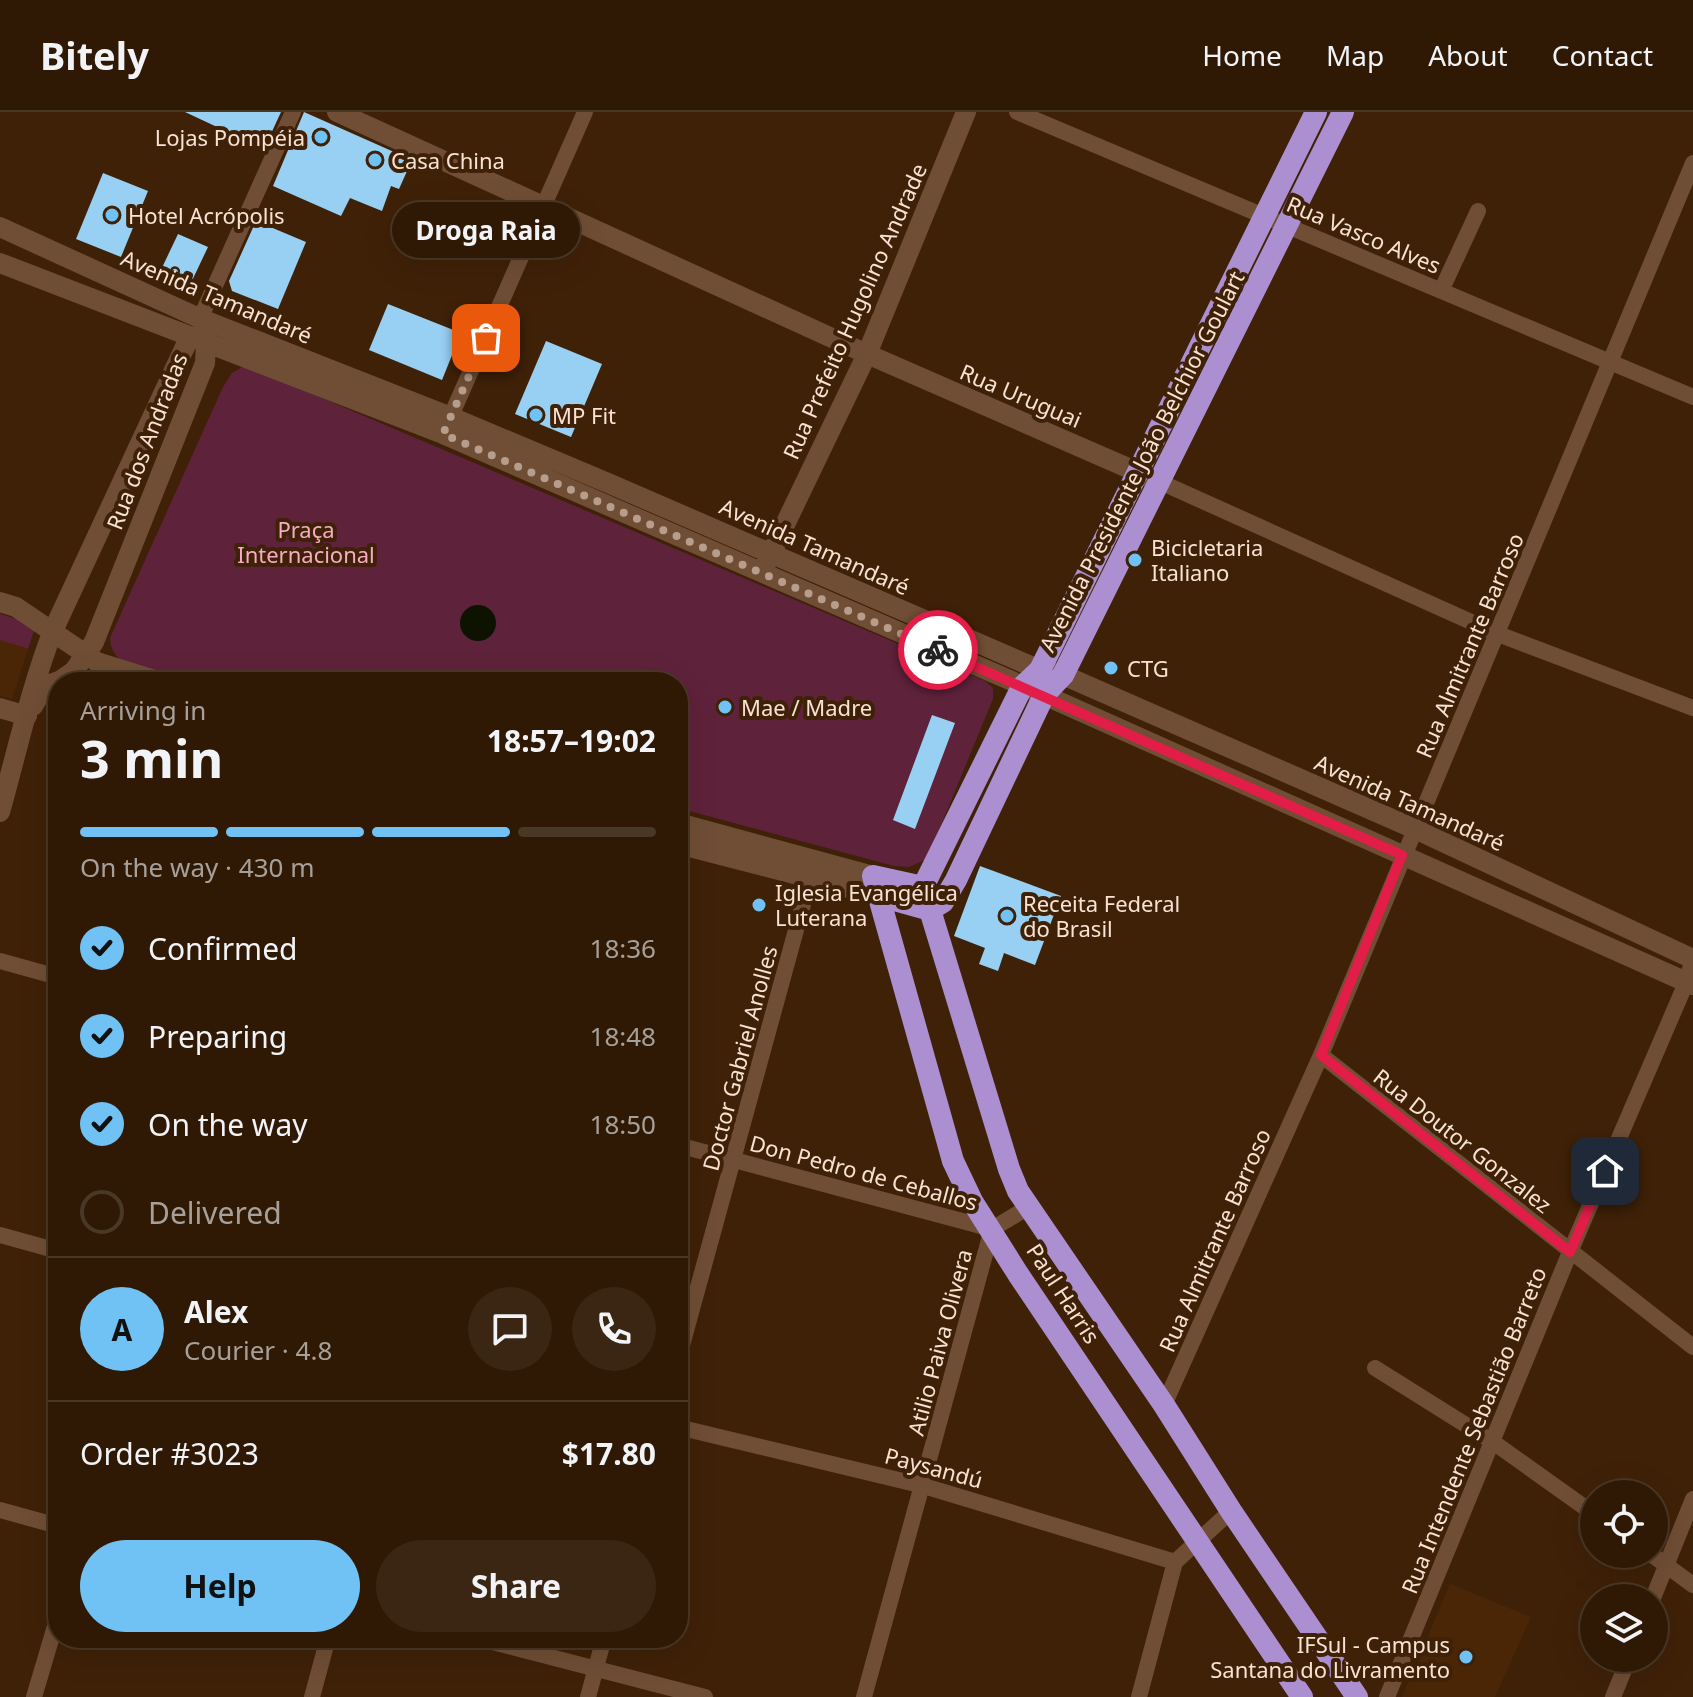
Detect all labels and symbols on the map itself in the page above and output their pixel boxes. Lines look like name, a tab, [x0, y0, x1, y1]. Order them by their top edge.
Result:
place label: Lojas Pompéia	[155, 122, 305, 152]
marker: Lojas Pompéia	[312, 128, 330, 146]
place label: Casa China	[391, 145, 505, 175]
marker: Casa China	[366, 151, 384, 169]
street label: Rua Prefeito Hugolino Andrade	[775, 158, 933, 464]
street label: Rua Vasco Alves	[1282, 188, 1446, 280]
place label: Hotel Acrópolis	[128, 200, 285, 230]
callout: Droga Raia	[392, 202, 580, 258]
marker: Hotel Acrópolis	[103, 206, 121, 224]
street label: Avenida Tamandaré	[117, 242, 317, 350]
street label: Avenida Presidente João Belchior Goulart	[1031, 265, 1251, 657]
pin	[452, 304, 520, 372]
street label: Rua dos Andradas	[98, 348, 194, 534]
street label: Rua Uruguai	[956, 356, 1086, 434]
place label: MP Fit	[552, 400, 616, 430]
marker: MP Fit	[527, 406, 545, 424]
street label: Avenida Tamandaré	[715, 491, 915, 601]
park label: Praça Internacional	[237, 514, 375, 569]
street label: Rua Almitrante Barroso	[1408, 528, 1530, 762]
place label: Bicicletaria Italiano	[1151, 532, 1263, 587]
marker: Bicicletaria Italiano	[1126, 551, 1144, 569]
courier	[898, 610, 978, 690]
place label: CTG	[1127, 653, 1169, 683]
marker: CTG	[1102, 659, 1120, 677]
place label: Mae / Madre	[741, 692, 872, 722]
marker: Mae / Madre	[716, 698, 734, 716]
street label: Avenida Tamandaré	[1310, 747, 1510, 857]
place label: Iglesia Evangélica Luterana	[775, 877, 958, 932]
place label: Receita Federal do Brasil	[1023, 888, 1180, 943]
marker: Iglesia Evangélica Luterana	[750, 896, 768, 914]
marker: Receita Federal do Brasil	[998, 907, 1016, 925]
street label: Doctor Gabriel Anolles	[695, 942, 783, 1174]
street label: Rua Doutor Gonzalez	[1368, 1061, 1558, 1219]
street label: Rua Almitrante Barroso	[1151, 1124, 1277, 1356]
street label: Don Pedro de Ceballos	[747, 1127, 981, 1217]
pin	[1571, 1137, 1639, 1205]
street label: Paul Harris	[1020, 1237, 1108, 1349]
street label: Atilio Paiva Olivera	[900, 1246, 978, 1438]
street label: Rua Intendente Sebastião Barreto	[1394, 1262, 1552, 1598]
street label: Paysandú	[882, 1440, 986, 1494]
place label: IFSul - Campus Santana do Livramento	[1210, 1629, 1450, 1684]
marker: IFSul - Campus Santana do Livramento	[1457, 1648, 1475, 1666]

